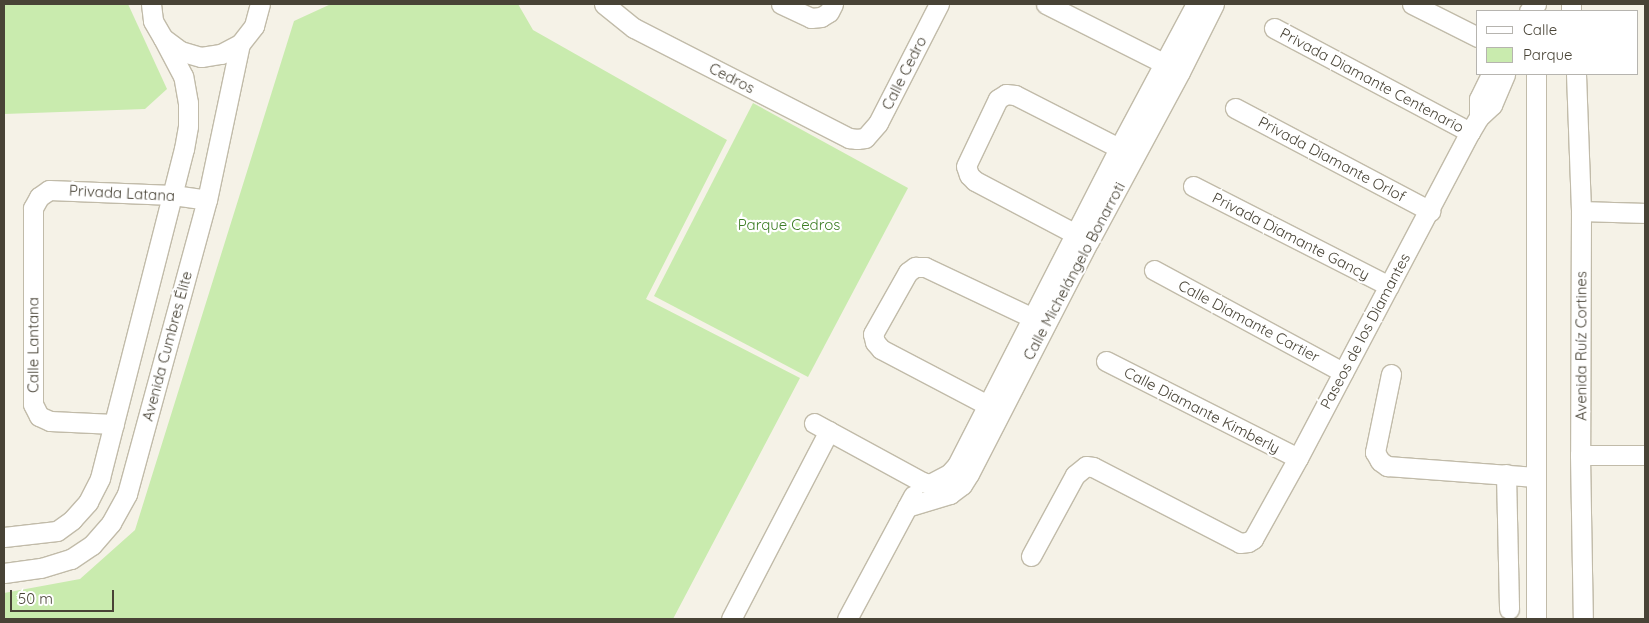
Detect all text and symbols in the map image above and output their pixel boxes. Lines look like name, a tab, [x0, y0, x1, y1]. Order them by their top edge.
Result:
legend	[1476, 10, 1639, 75]
text: Calle	[1523, 20, 1557, 39]
street label: Privada Diamante Centenario	[1277, 24, 1467, 136]
street label: Calle Cedro	[878, 33, 930, 113]
text: Parque	[1523, 45, 1573, 64]
street label: Cedros	[706, 59, 758, 97]
street label: Privada Diamante Orlof	[1255, 112, 1409, 206]
street label: Calle Michelángelo Bonarroti	[1019, 179, 1129, 363]
street label: Privada Latana	[69, 181, 175, 205]
street label: Privada Diamante Gancy	[1209, 188, 1373, 284]
park label: Parque Cedros	[738, 216, 840, 234]
street label: Paseos de los Diamantes	[1316, 250, 1414, 412]
street label: Avenida Cumbres Élite	[138, 269, 196, 423]
street label: Avenida Ruíz Cortines	[1572, 271, 1590, 421]
street label: Calle Diamante Cartier	[1175, 276, 1323, 366]
street label: Calle Lantana	[24, 297, 42, 393]
street label: Calle Diamante Kimberly	[1121, 363, 1283, 457]
scale bar	[12, 580, 116, 612]
text: 50 m	[18, 589, 53, 608]

